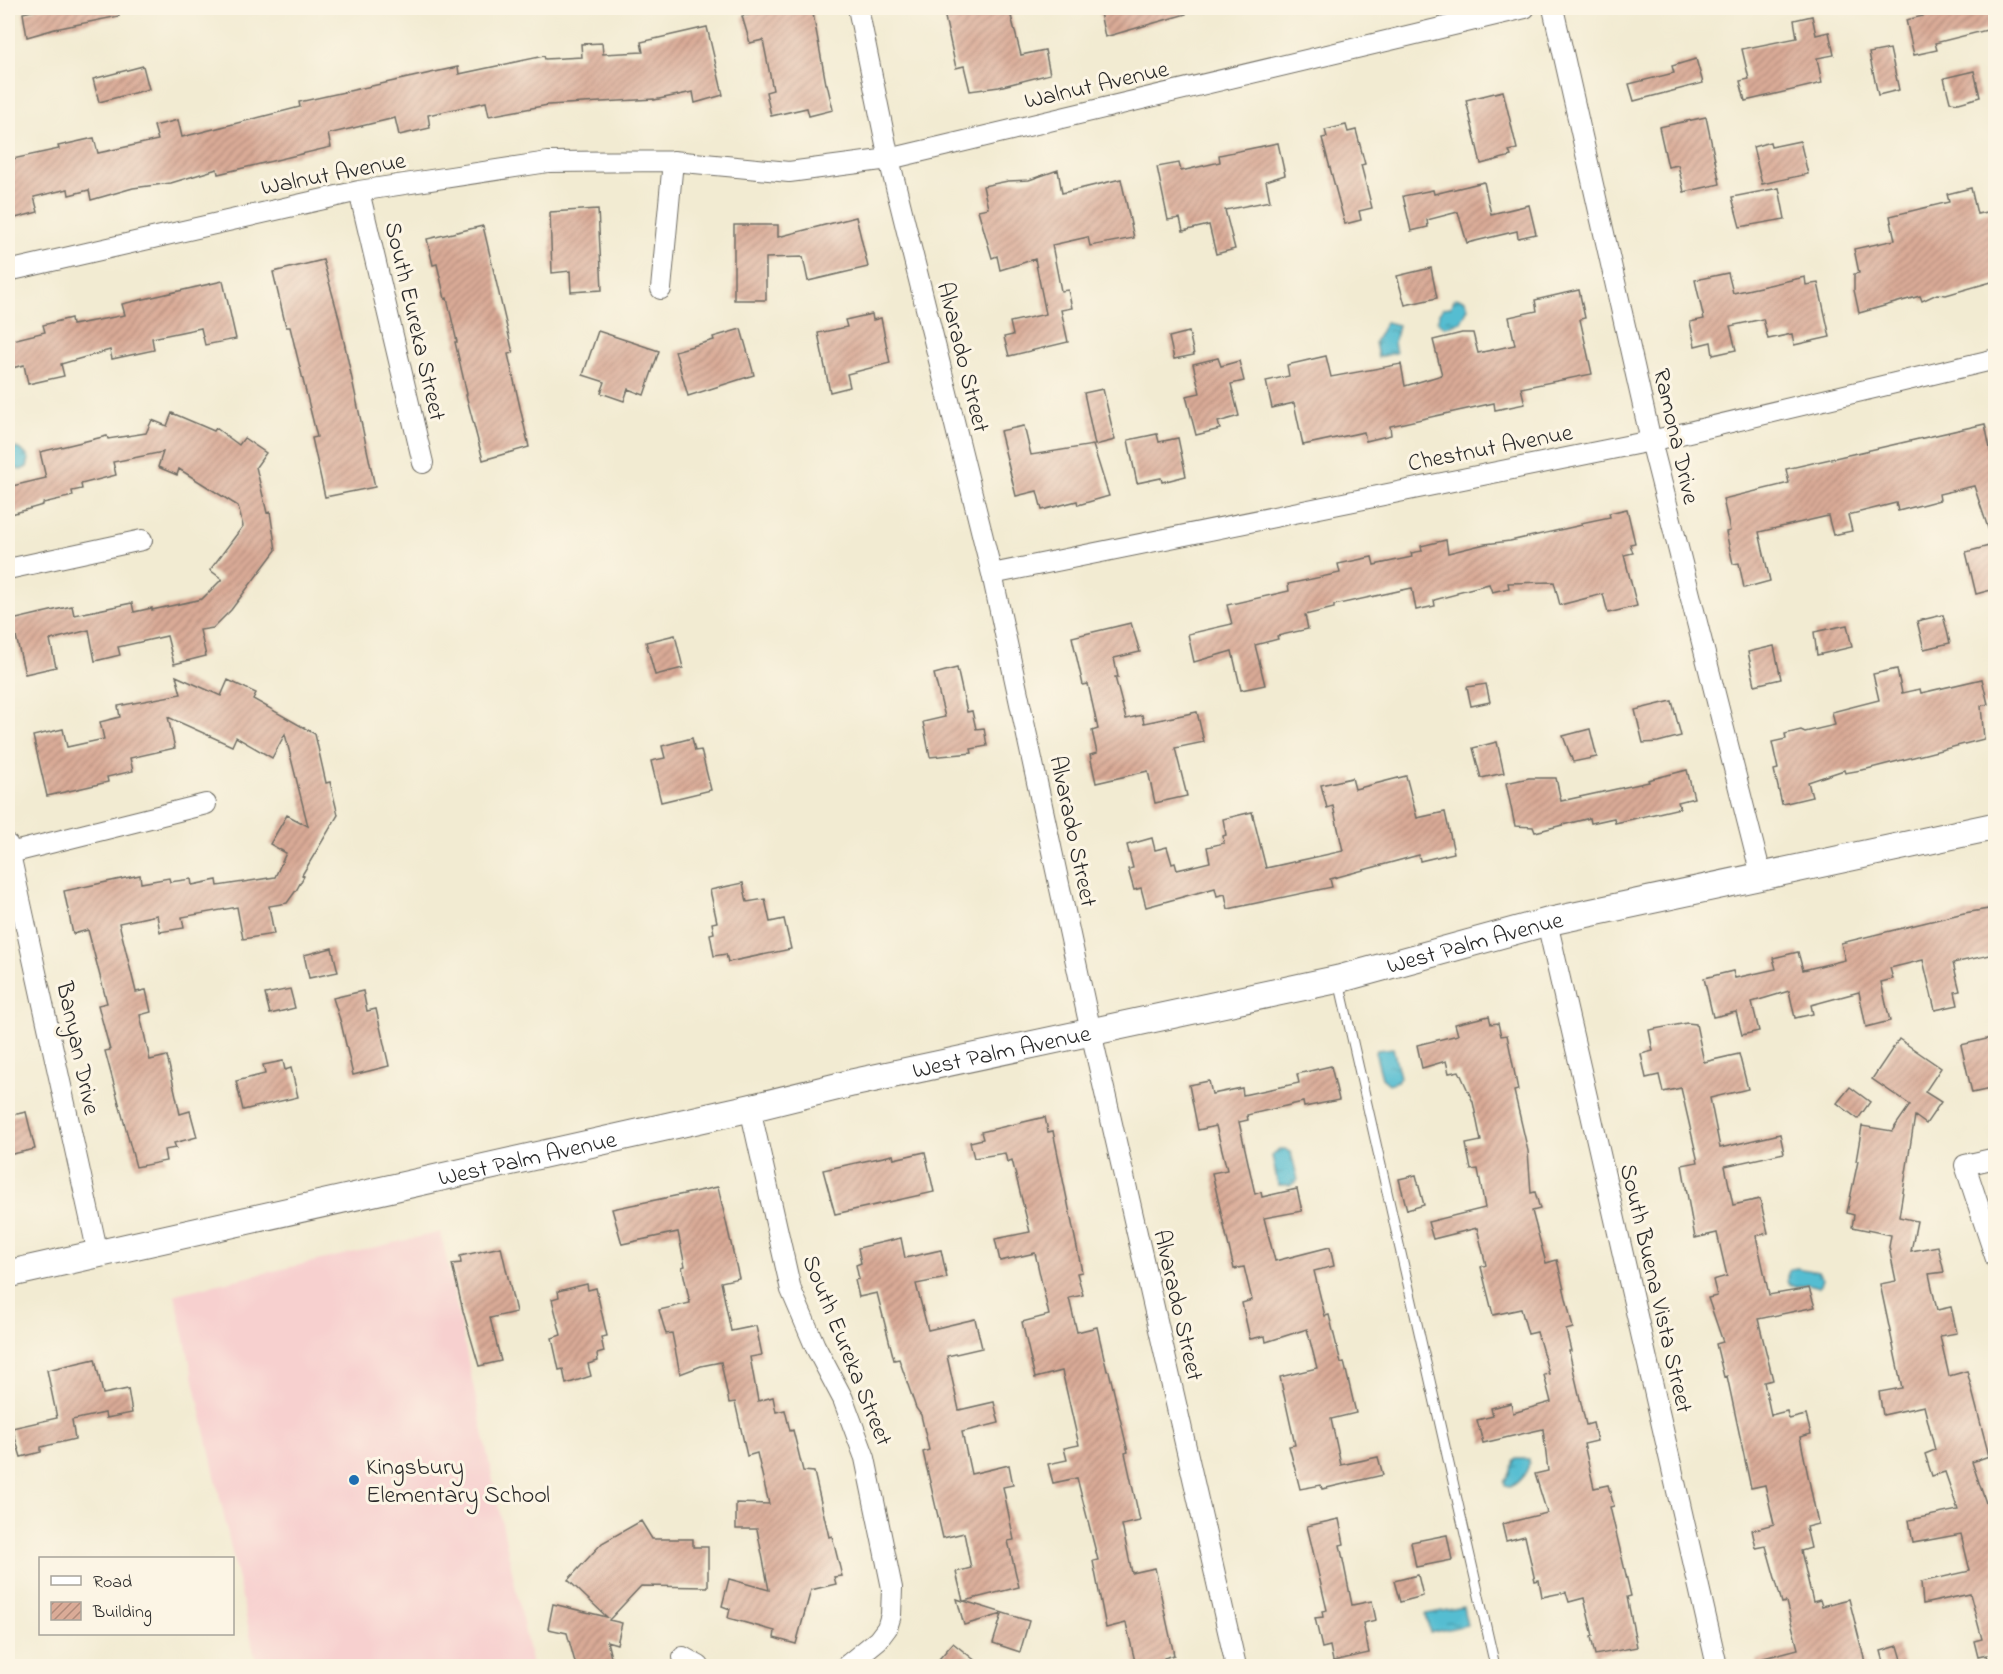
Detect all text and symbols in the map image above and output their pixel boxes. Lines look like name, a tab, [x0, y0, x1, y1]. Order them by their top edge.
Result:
street label: Walnut Avenue	[1021, 53, 1172, 120]
street label: Walnut Avenue	[258, 144, 409, 207]
street label: South Eureka Street	[374, 219, 453, 425]
street label: Alvarado Street	[926, 279, 997, 436]
street label: Ramona Drive	[1642, 365, 1707, 508]
street label: Chestnut Avenue	[1405, 416, 1576, 483]
street label: Alvarado Street	[1038, 753, 1105, 910]
street label: West Palm Avenue	[1383, 904, 1567, 985]
street label: Banyan Drive	[44, 978, 108, 1119]
street label: West Palm Avenue	[909, 1017, 1094, 1090]
street label: West Palm Avenue	[435, 1123, 620, 1197]
street label: South Buena Vista Street	[1609, 1160, 1700, 1417]
street label: Alvarado Street	[1142, 1227, 1211, 1384]
street label: South Eureka Street	[791, 1250, 900, 1452]
place label: Kingsbury Elementary School	[366, 1451, 550, 1515]
marker: Kingsbury Elementary School	[347, 1473, 361, 1487]
legend	[39, 1557, 234, 1635]
text: Road	[93, 1570, 132, 1596]
text: Building	[92, 1600, 152, 1627]

